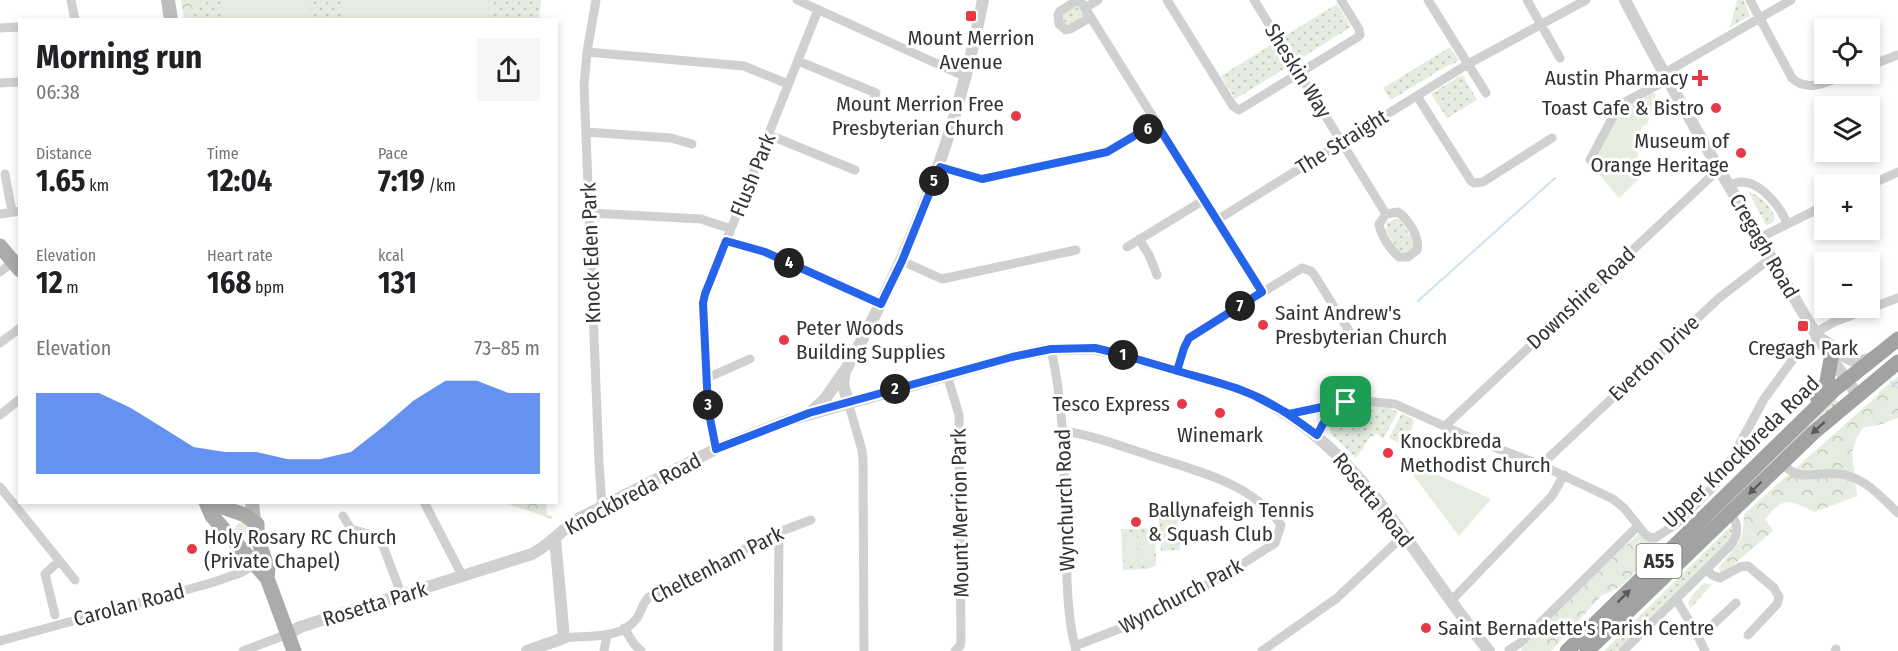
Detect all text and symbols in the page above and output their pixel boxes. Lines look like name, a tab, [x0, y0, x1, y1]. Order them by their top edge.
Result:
marker: Mount Merrion Avenue	[964, 9, 978, 23]
map controls	[1814, 18, 1880, 318]
button: locate	[1814, 18, 1880, 84]
street label: Sheskin Way	[1259, 19, 1338, 124]
place label: Mount Merrion Avenue	[907, 25, 1035, 75]
text: Morning run	[36, 37, 202, 77]
button: share	[477, 38, 540, 101]
place label: Austin Pharmacy	[1545, 65, 1689, 91]
marker: Austin Pharmacy	[1693, 71, 1707, 85]
text: 06:38	[36, 80, 80, 104]
place label: Mount Merrion Free Presbyterian Church	[832, 91, 1004, 141]
place label: Toast Cafe & Bistro	[1542, 95, 1704, 121]
button: layers	[1814, 96, 1880, 162]
marker: Toast Cafe & Bistro	[1709, 101, 1723, 115]
street label: The Straight	[1291, 103, 1393, 180]
marker: Mount Merrion Free Presbyterian Church	[1009, 109, 1023, 123]
pin: 6	[1133, 114, 1163, 144]
text: 6	[1144, 119, 1152, 138]
place label: Museum of Orange Heritage	[1591, 128, 1731, 178]
street label: Flush Park	[725, 129, 782, 221]
text: Distance	[36, 144, 92, 163]
text: Time	[207, 144, 239, 163]
text: Pace	[378, 144, 408, 163]
marker: Museum of Orange Heritage	[1734, 146, 1748, 160]
text: 1.65	[36, 163, 86, 199]
text: 12:04	[207, 163, 272, 199]
text: 7:19	[378, 163, 425, 199]
pin: 5	[919, 166, 949, 196]
text: 5	[930, 171, 938, 190]
button: +	[1814, 174, 1880, 240]
text: km	[86, 176, 109, 195]
text: /km	[425, 176, 456, 195]
street label: Knock Eden Park	[576, 182, 606, 324]
street label: Cregagh Road	[1724, 189, 1804, 303]
street label: Downshire Road	[1521, 241, 1641, 355]
text: Elevation	[36, 246, 96, 265]
text: Heart rate	[207, 246, 273, 265]
text: kcal	[378, 246, 404, 265]
pin: 4	[774, 248, 804, 278]
button: −	[1814, 252, 1880, 318]
text: 4	[785, 253, 793, 272]
text: 12	[36, 265, 63, 301]
text: 168	[207, 265, 251, 301]
text: 131	[378, 265, 417, 301]
text: m	[63, 278, 79, 297]
text: bpm	[251, 278, 284, 297]
pin: 7	[1225, 291, 1255, 321]
text: 7	[1237, 296, 1243, 315]
place label: Saint Andrew's Presbyterian Church	[1275, 300, 1447, 350]
street label: Everton Drive	[1603, 309, 1705, 407]
place label: Peter Woods Building Supplies	[796, 315, 946, 365]
marker: Saint Andrew's Presbyterian Church	[1256, 318, 1270, 332]
marker: Cregagh Park	[1796, 319, 1810, 333]
marker: Peter Woods Building Supplies	[777, 333, 791, 347]
place label: Cregagh Park	[1748, 335, 1858, 361]
text: Elevation	[36, 336, 111, 360]
text: 73–85 m	[474, 336, 540, 360]
pin: 1	[1108, 340, 1138, 370]
text: 1	[1120, 345, 1126, 364]
street label: Upper Knockbreda Road	[1657, 371, 1825, 533]
pin: 2	[880, 374, 910, 404]
pin	[1320, 376, 1371, 427]
text: 2	[891, 379, 899, 398]
icon: arrive	[1329, 385, 1362, 418]
pin: 3	[693, 390, 723, 420]
place label: Tesco Express	[1052, 391, 1170, 417]
text: 3	[704, 395, 712, 414]
marker: Tesco Express	[1175, 397, 1189, 411]
marker: Winemark	[1213, 406, 1227, 420]
one-way arrow	[1811, 421, 1826, 434]
place label: Winemark	[1177, 422, 1263, 448]
street label: Mount Merrion Park	[946, 428, 974, 598]
street label: Wynchurch Road	[1050, 428, 1080, 572]
place label: Knockbreda Methodist Church	[1400, 428, 1551, 478]
marker: Knockbreda Methodist Church	[1381, 446, 1395, 460]
street label: Knockbreda Road	[561, 447, 705, 541]
street label: Rosetta Road	[1327, 448, 1419, 552]
one-way arrow	[1747, 481, 1762, 495]
place label: Ballynafeigh Tennis & Squash Club	[1148, 497, 1314, 547]
marker: Ballynafeigh Tennis & Squash Club	[1129, 515, 1143, 529]
street label: Cheltenham Park	[646, 520, 788, 610]
place label: Holy Rosary RC Church (Private Chapel)	[204, 524, 397, 574]
marker: Holy Rosary RC Church (Private Chapel)	[185, 542, 199, 556]
road number: A55	[1636, 544, 1682, 578]
street label: Wynchurch Park	[1115, 552, 1247, 639]
street label: Rosetta Park	[320, 576, 430, 632]
street label: Carolan Road	[71, 578, 187, 632]
one-way arrow	[1616, 589, 1630, 603]
place label: Saint Bernadette's Parish Centre	[1438, 615, 1714, 641]
marker: Saint Bernadette's Parish Centre	[1419, 621, 1433, 635]

